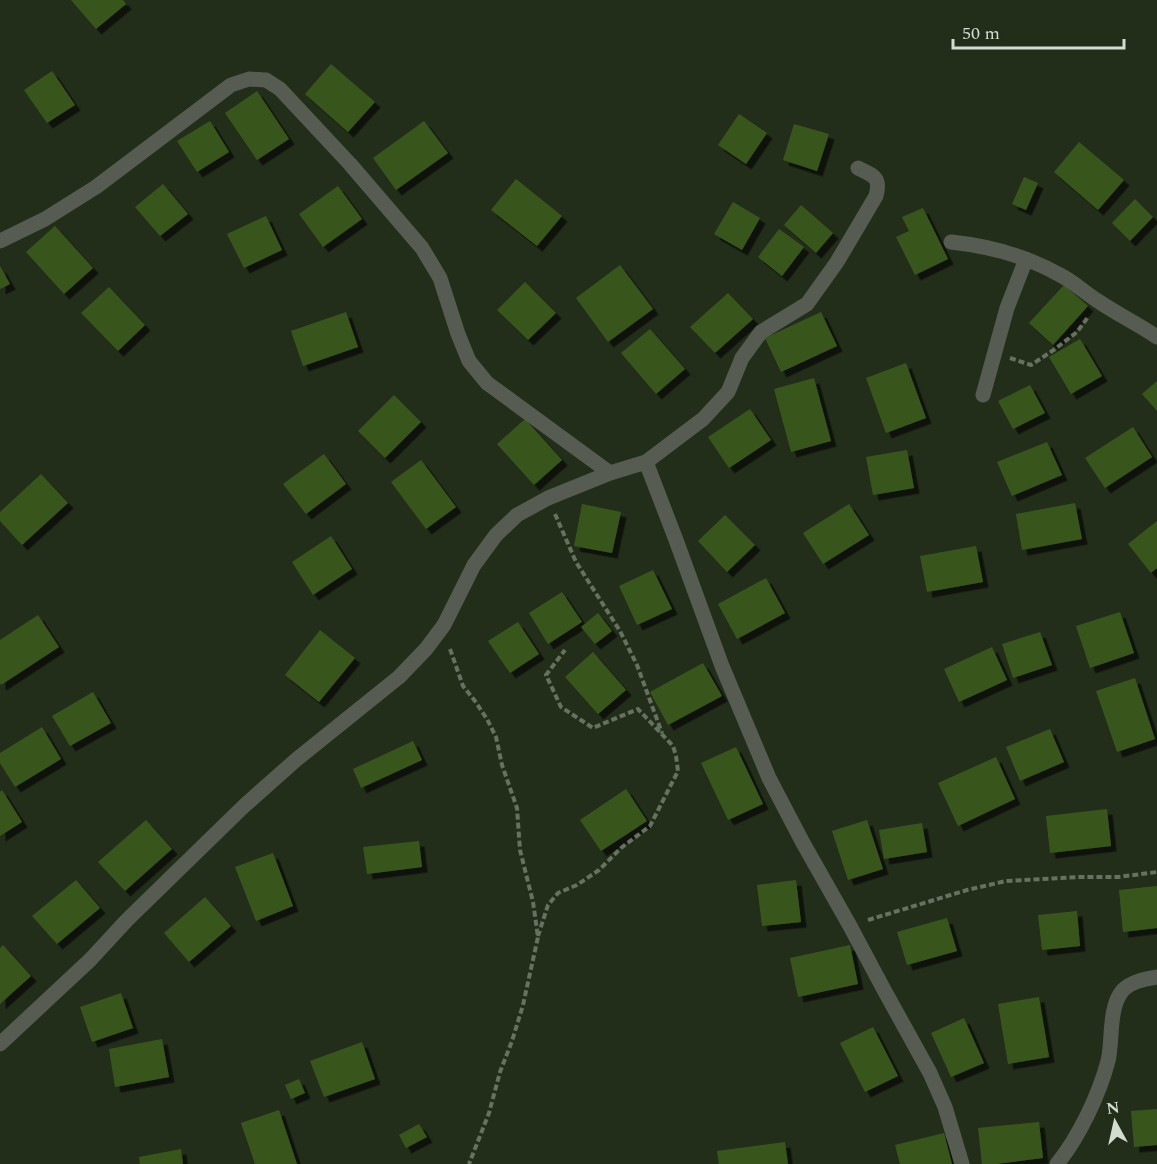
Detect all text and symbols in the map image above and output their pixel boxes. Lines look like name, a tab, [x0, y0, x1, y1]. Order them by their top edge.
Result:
scale bar	[953, 12, 1124, 50]
text: 50 m	[962, 20, 1000, 47]
north arrow	[1085, 1092, 1145, 1152]
text: N	[1105, 1095, 1121, 1121]

